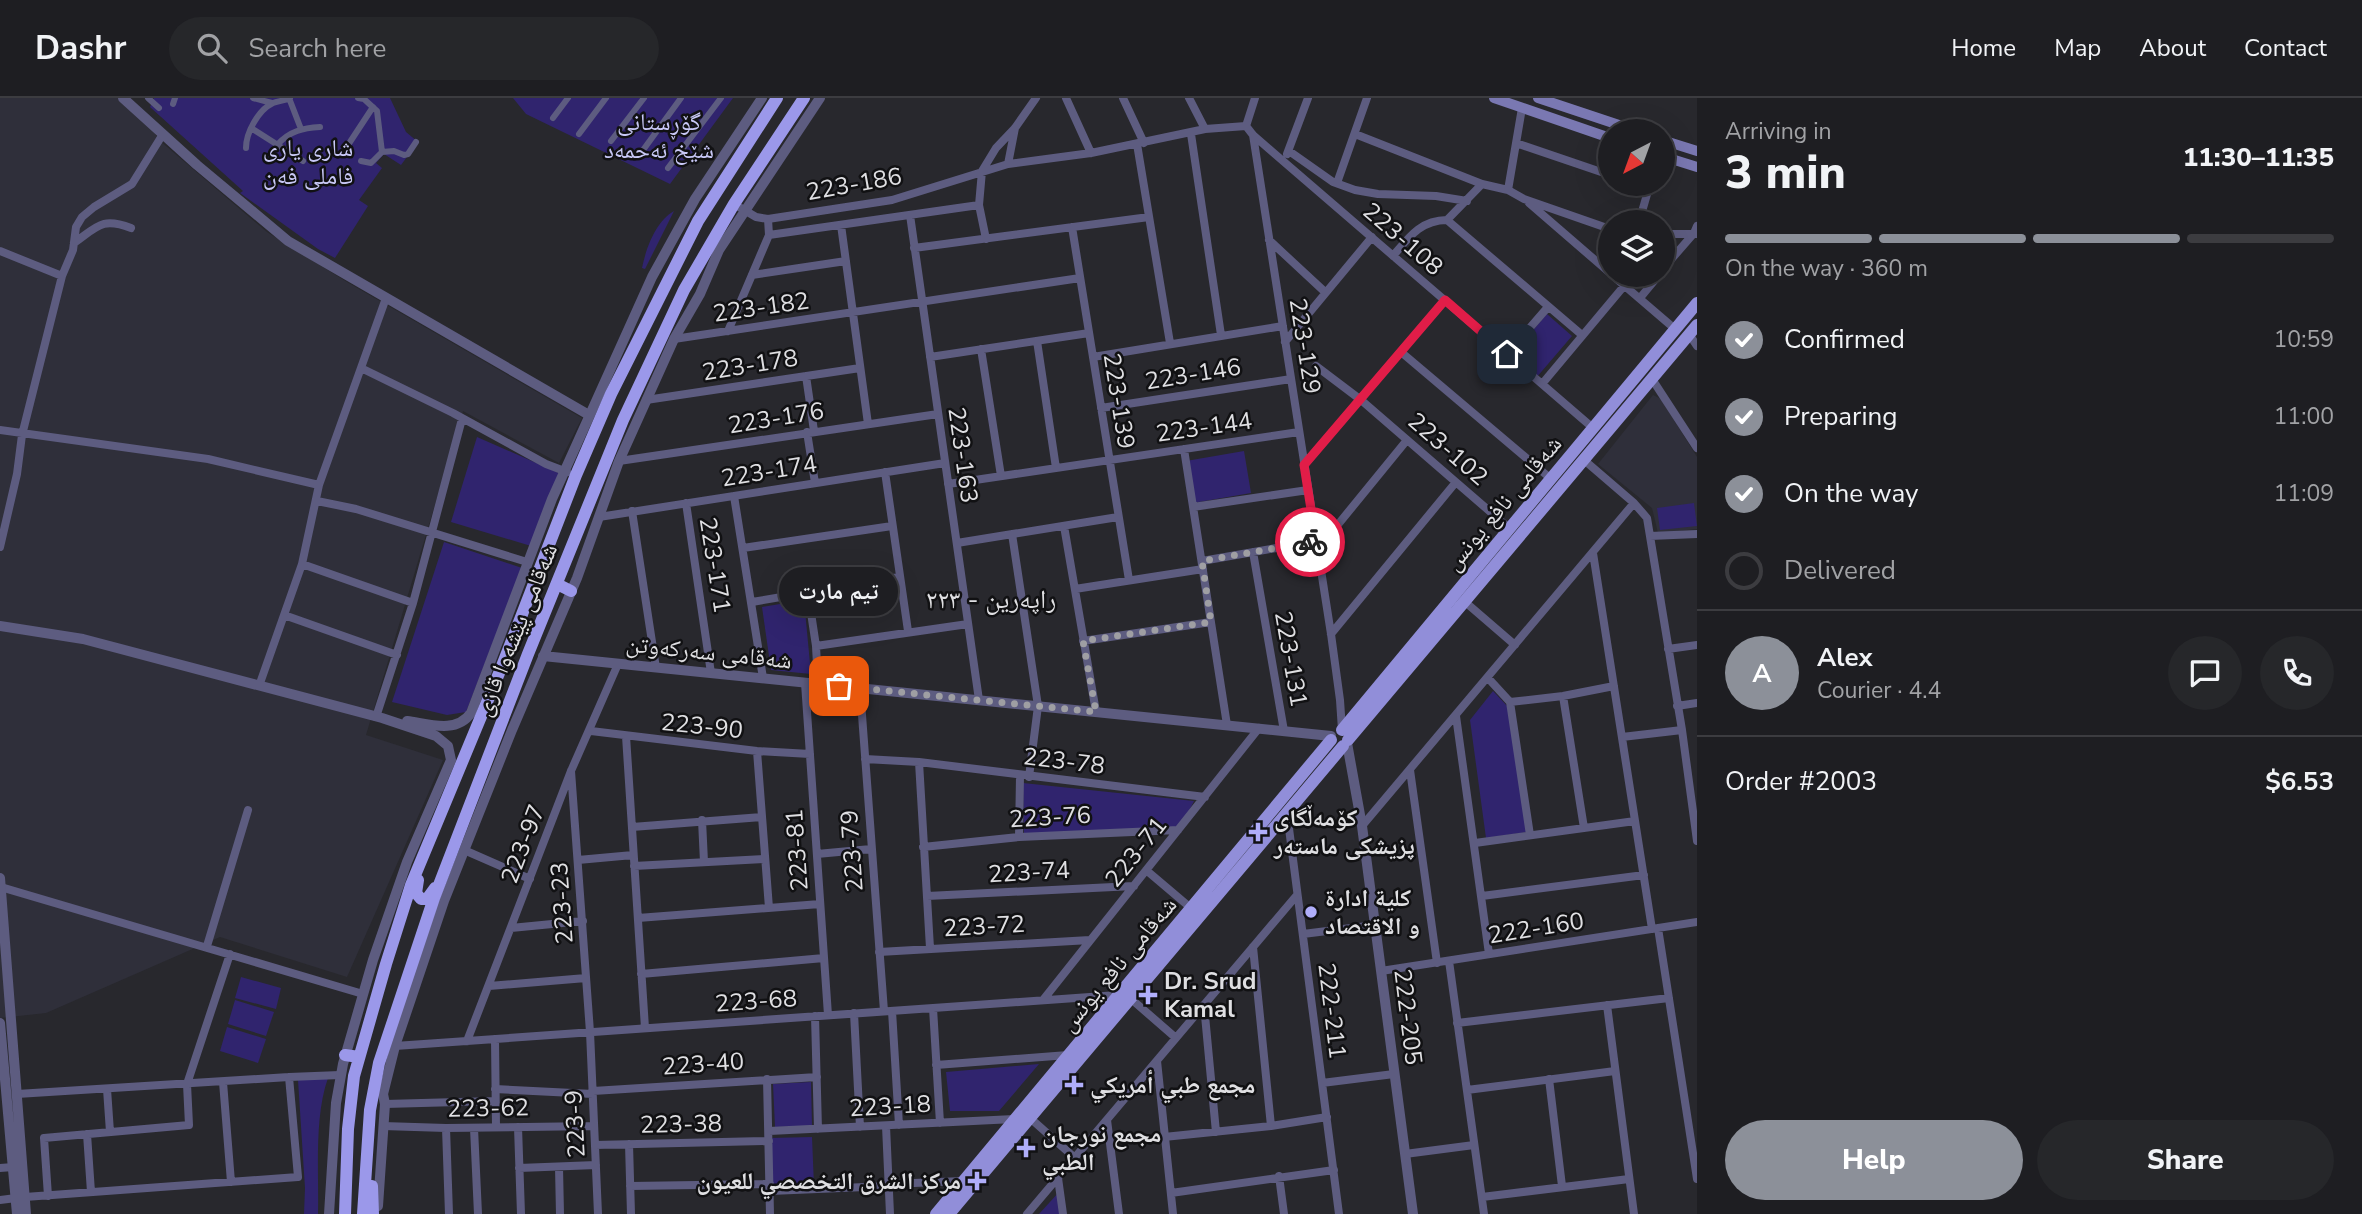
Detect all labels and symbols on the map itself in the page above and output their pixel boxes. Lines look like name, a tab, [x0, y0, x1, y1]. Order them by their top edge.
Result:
park label: گۆڕستانی شێخ ئەحمەد	[604, 106, 714, 166]
north arrow	[1598, 119, 1675, 196]
park label: شاری یاری فاملی فەن	[263, 132, 353, 192]
street label: 223-186	[804, 160, 904, 208]
street label: 223-108	[1356, 195, 1450, 283]
street label: 223-182	[711, 284, 811, 330]
street label: 223-129	[1282, 296, 1328, 396]
pin	[1477, 324, 1537, 384]
street label: 223-178	[700, 342, 800, 388]
street label: 223-139	[1096, 351, 1142, 451]
street label: 223-146	[1143, 351, 1243, 397]
street label: 223-176	[726, 395, 826, 441]
street label: 223-144	[1154, 404, 1254, 450]
street label: 223-163	[940, 405, 986, 505]
street label: 223-102	[1401, 405, 1495, 493]
street label: شەقامی نافع یونس	[1437, 429, 1569, 577]
street label: 223-174	[719, 448, 819, 494]
courier	[1275, 507, 1345, 577]
street label: 223-171	[692, 515, 738, 615]
street label: شەقامی پێشەوا قازی	[467, 539, 565, 721]
callout: تیم مارت	[780, 567, 898, 616]
district label: راپەرین - ٢٢٣	[926, 582, 1056, 617]
street label: 223-131	[1267, 609, 1315, 709]
street label: شەقامی سەرکەوتن	[624, 627, 794, 677]
pin	[809, 656, 869, 716]
street label: 223-90	[659, 706, 745, 746]
street label: 223-78	[1021, 740, 1107, 782]
street label: 223-76	[1008, 799, 1092, 835]
street label: 223-97	[493, 800, 553, 888]
place label: کۆمەڵگای پزیشکی ماستەر	[1273, 802, 1415, 862]
street label: 223-81	[778, 808, 816, 892]
street label: 223-79	[833, 809, 871, 893]
street label: 223-71	[1098, 810, 1174, 894]
marker: کۆمەڵگای پزیشکی ماستەر	[1248, 822, 1268, 842]
street label: 223-74	[987, 854, 1071, 890]
street label: 223-23	[543, 861, 581, 945]
place label: كلية ادارة و الاقتصاد	[1325, 882, 1420, 942]
street label: شەقامی نافع یونس	[1052, 890, 1184, 1038]
marker: كلية ادارة و الاقتصاد	[1303, 904, 1319, 920]
street label: 222-160	[1486, 905, 1586, 951]
street label: 223-72	[942, 908, 1026, 944]
street label: 222-211	[1310, 961, 1354, 1061]
place label: Dr. Srud Kamal	[1164, 965, 1256, 1025]
street label: 222-205	[1386, 967, 1430, 1067]
street label: 223-68	[714, 982, 798, 1020]
marker: Dr. Srud Kamal	[1138, 985, 1158, 1005]
street label: 223-40	[661, 1045, 745, 1083]
place label: مجمع طبي أمریکي	[1090, 1069, 1255, 1104]
marker: مجمع طبي أمریکي	[1064, 1075, 1084, 1095]
street label: 223-18	[848, 1088, 932, 1124]
street label: 223-9	[557, 1089, 593, 1159]
street label: 223-62	[447, 1091, 529, 1125]
street label: 223-38	[640, 1107, 722, 1141]
place label: مجمع نورجان الطبي	[1042, 1118, 1161, 1181]
marker: مجمع نورجان الطبي	[1016, 1138, 1036, 1158]
place label: مركز الشرق التخصصي للعيون	[696, 1165, 961, 1200]
marker: مركز الشرق التخصصي للعيون	[967, 1171, 987, 1191]

